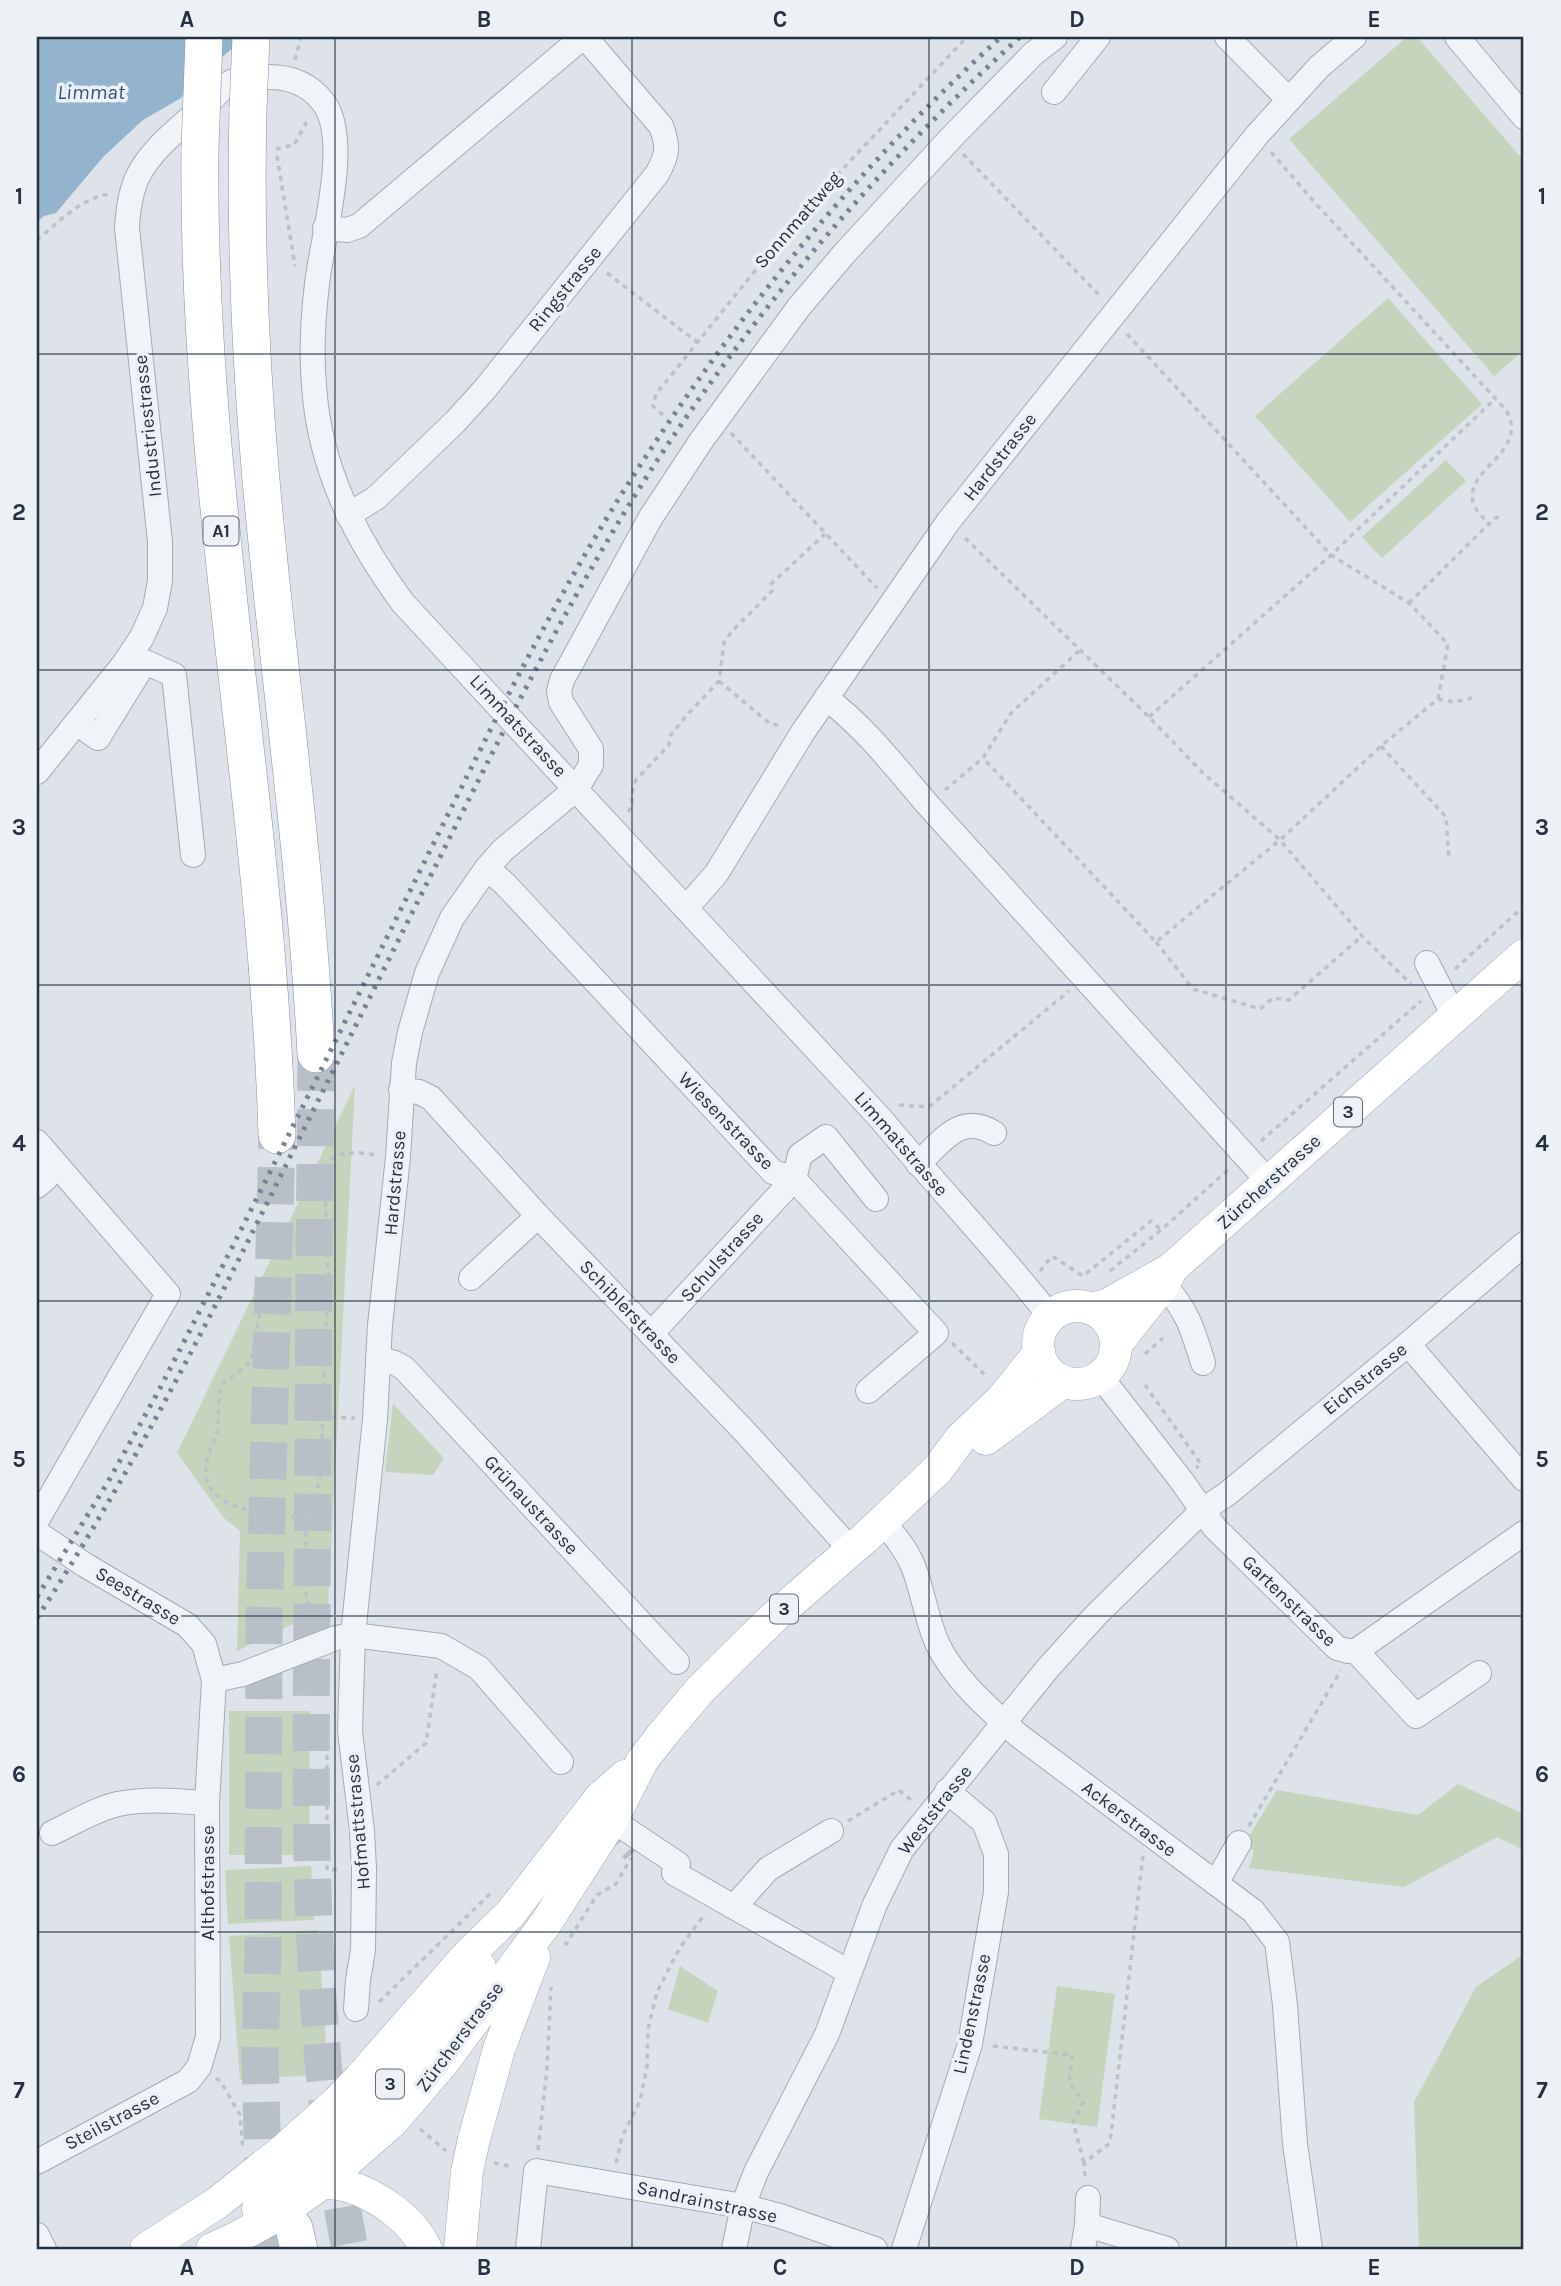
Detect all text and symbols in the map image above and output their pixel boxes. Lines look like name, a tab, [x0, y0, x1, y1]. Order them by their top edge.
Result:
text: A	[180, 6, 194, 33]
text: B	[477, 6, 491, 33]
text: C	[773, 6, 787, 33]
text: D	[1069, 6, 1085, 33]
text: E	[1367, 6, 1381, 33]
water label: Limmat	[57, 80, 126, 104]
street label: Sonnmattweg	[750, 167, 846, 273]
text: 1	[15, 183, 23, 210]
text: 1	[1538, 183, 1546, 210]
street label: Ringstrasse	[524, 242, 606, 336]
street label: Industriestrasse	[130, 354, 166, 498]
street label: Hardstrasse	[959, 409, 1041, 505]
text: 2	[12, 499, 26, 526]
text: 2	[1535, 499, 1549, 526]
road number: A1	[204, 516, 238, 546]
street label: Limmatstrasse	[465, 670, 571, 782]
text: 3	[12, 814, 26, 841]
text: 3	[1535, 814, 1549, 841]
street label: Wiesenstrasse	[674, 1067, 778, 1175]
street label: Limmatstrasse	[849, 1087, 953, 1201]
road number: 3	[1334, 1098, 1362, 1126]
street label: Hardstrasse	[379, 1129, 411, 1237]
text: 4	[12, 1130, 26, 1157]
street label: Zürcherstrasse	[1213, 1130, 1325, 1234]
text: 4	[1535, 1130, 1549, 1157]
street label: Schulstrasse	[676, 1207, 768, 1307]
street label: Schiblerstrasse	[575, 1256, 685, 1368]
street label: Eichstrasse	[1319, 1338, 1411, 1420]
text: 5	[12, 1446, 26, 1473]
text: 5	[1535, 1446, 1549, 1473]
street label: Grünaustrasse	[479, 1451, 583, 1559]
street label: Gartenstrasse	[1237, 1551, 1341, 1651]
street label: Seestrasse	[92, 1562, 184, 1630]
road number: 3	[770, 1594, 798, 1624]
street label: Hofmattstrasse	[341, 1753, 375, 1891]
text: 6	[12, 1761, 26, 1788]
street label: Weststrasse	[893, 1761, 977, 1859]
text: 6	[1535, 1761, 1549, 1788]
street label: Ackerstrasse	[1078, 1776, 1180, 1862]
street label: Althofstrasse	[197, 1825, 219, 1941]
street label: Lindenstrasse	[948, 1952, 996, 2076]
street label: Zürcherstrasse	[412, 1978, 508, 2096]
road number: 3	[376, 2070, 404, 2098]
text: 7	[13, 2077, 25, 2104]
text: 7	[1536, 2077, 1548, 2104]
street label: Steilstrasse	[61, 2087, 163, 2155]
street label: Sandrainstrasse	[635, 2176, 779, 2228]
text: A	[180, 2254, 194, 2281]
text: B	[477, 2254, 491, 2281]
text: C	[773, 2254, 787, 2281]
text: D	[1069, 2254, 1085, 2281]
text: E	[1367, 2254, 1381, 2281]

